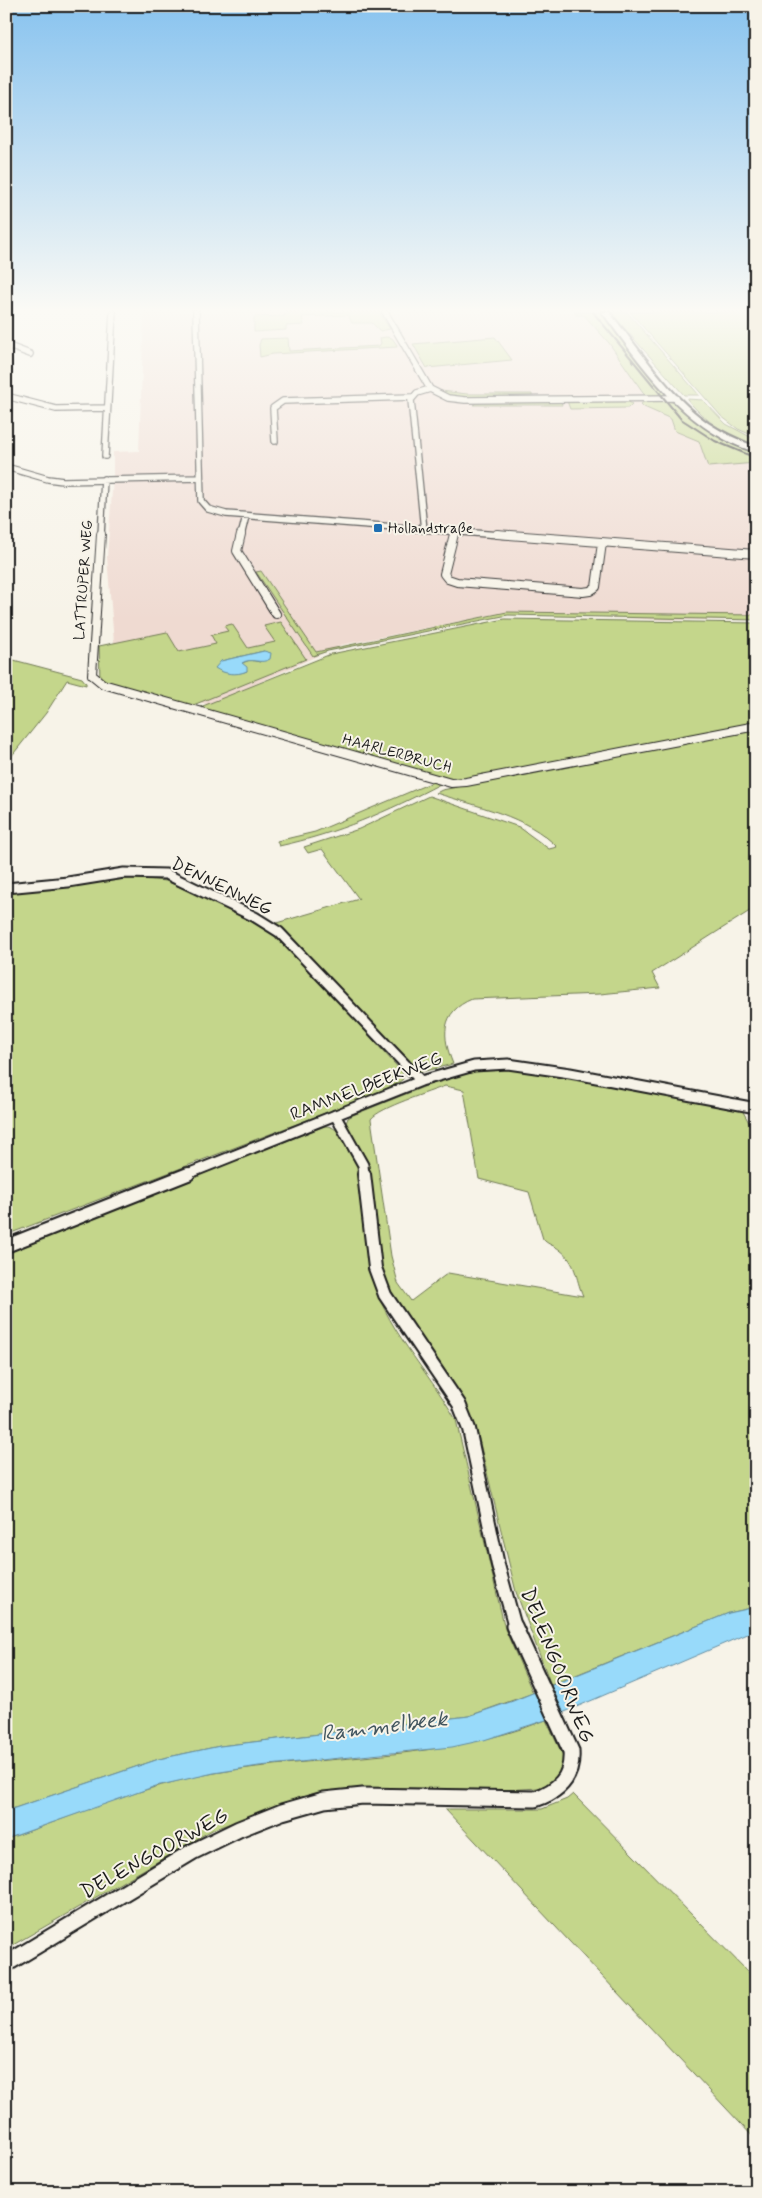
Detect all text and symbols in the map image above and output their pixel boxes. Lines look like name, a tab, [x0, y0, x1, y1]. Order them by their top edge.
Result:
street label: LATTRUPER WEG	[70, 519, 98, 641]
place label: Hollandstraße	[388, 519, 473, 539]
marker: Hollandstraße	[372, 522, 384, 534]
street label: HAARLERBRUCH	[340, 730, 453, 778]
street label: DENNENWEG	[167, 852, 276, 922]
street label: RAMMELBEEKWEG	[287, 1047, 446, 1127]
street label: DELENGOORWEG	[513, 1584, 601, 1747]
water label: Rammelbeek	[319, 1705, 451, 1749]
street label: DELENGOORWEG	[75, 1802, 234, 1906]

